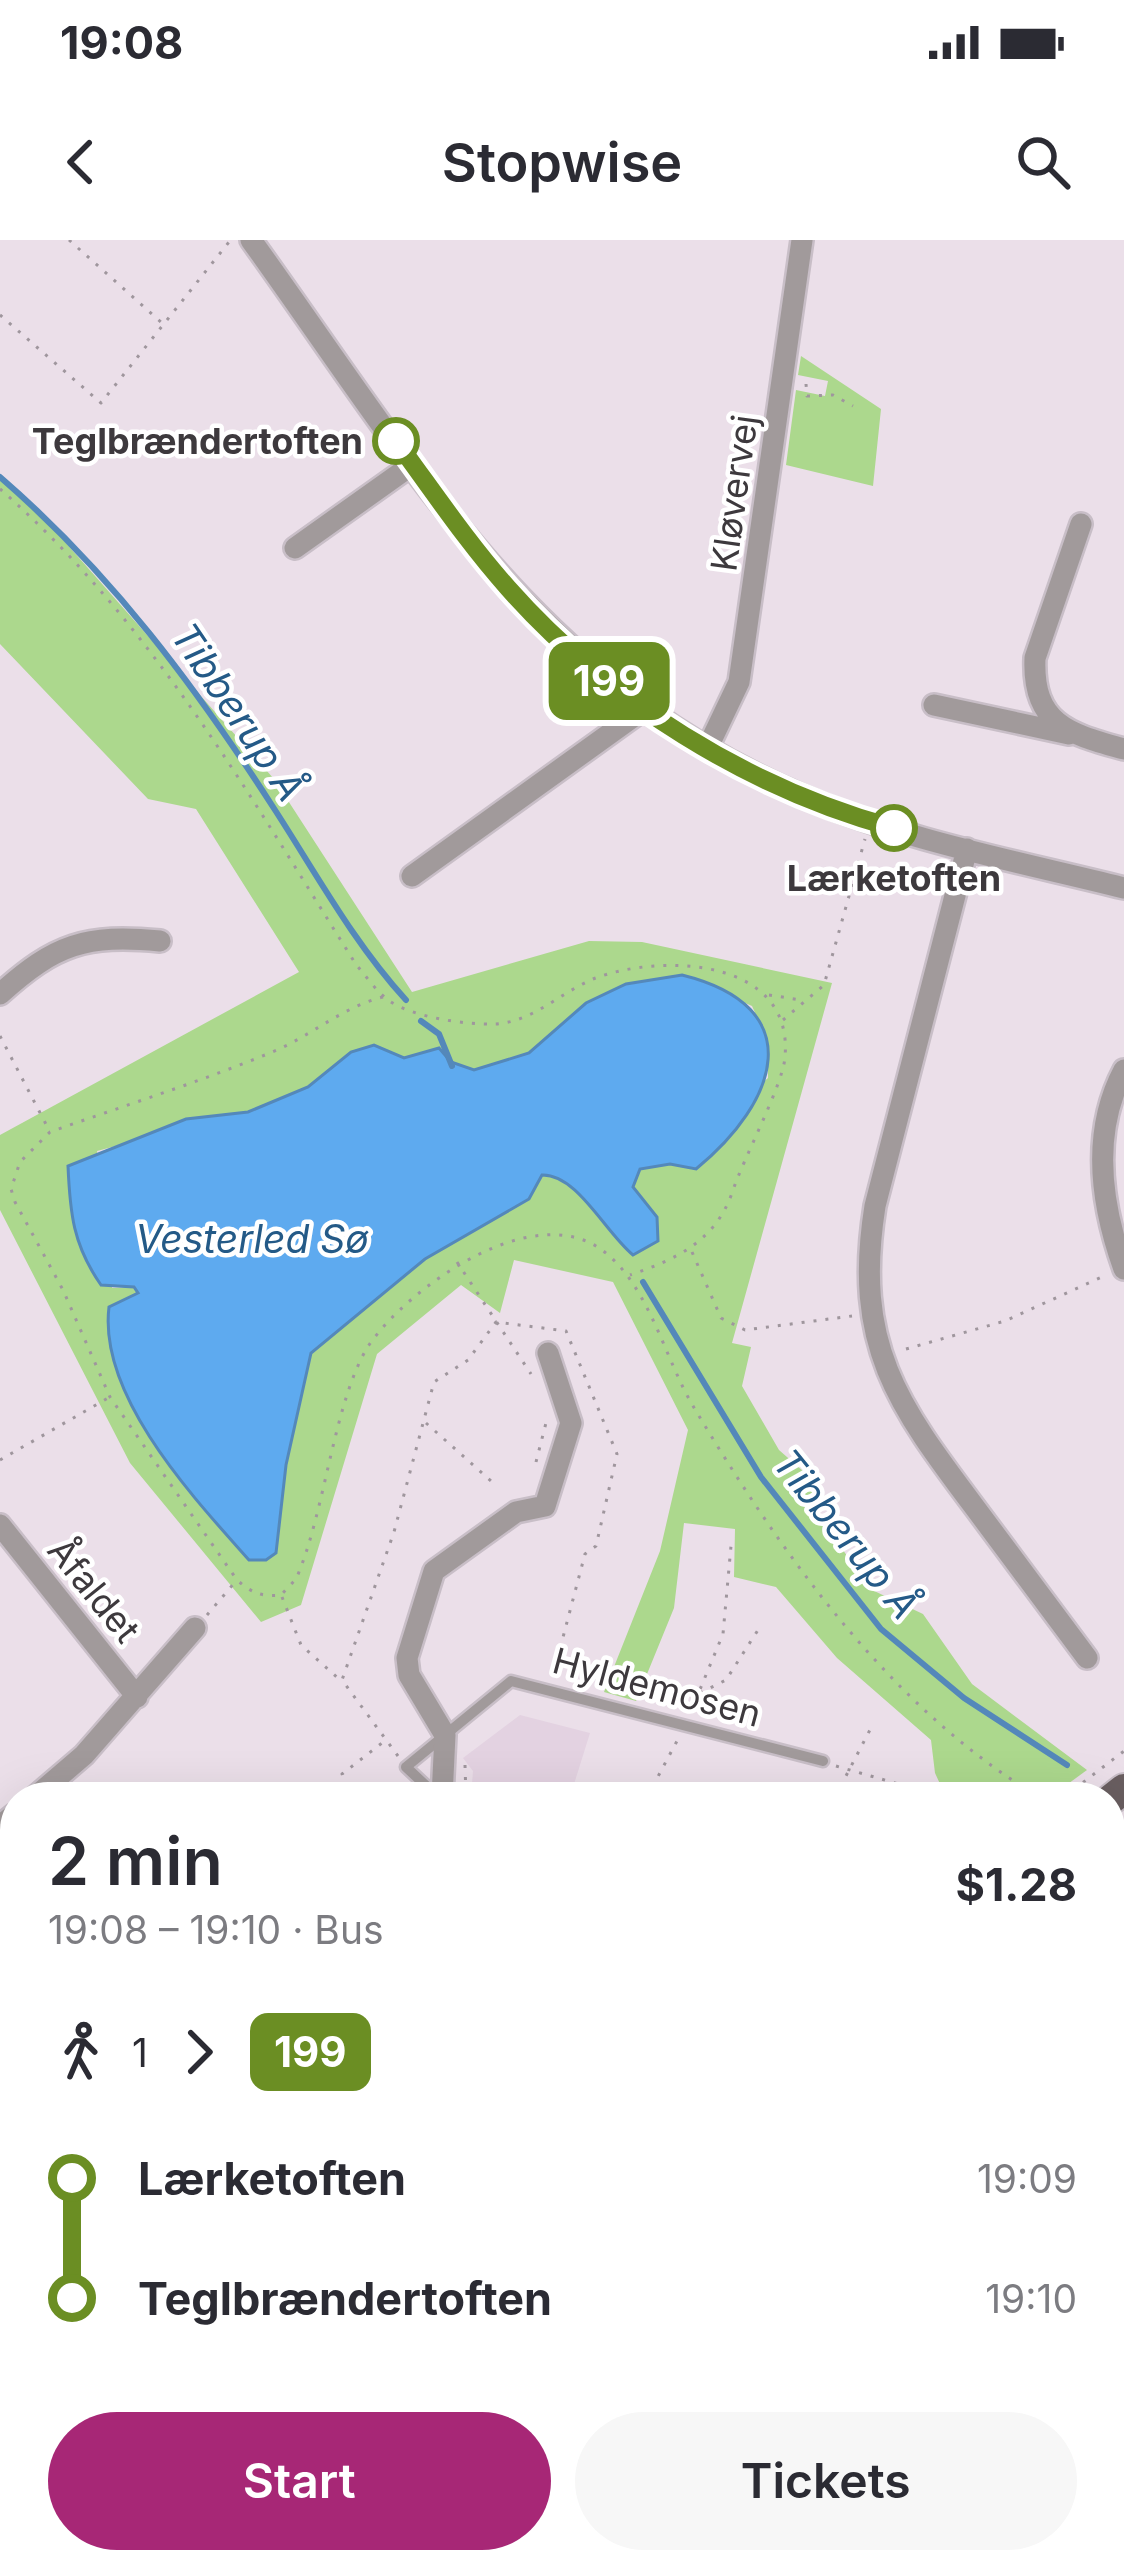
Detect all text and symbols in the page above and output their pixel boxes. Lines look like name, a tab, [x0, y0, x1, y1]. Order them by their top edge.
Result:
text: 19:08	[60, 15, 183, 70]
icon: back	[48, 129, 114, 195]
icon: search	[1010, 129, 1076, 195]
text: Stopwise	[442, 130, 682, 195]
street label: Kløvervej	[701, 412, 767, 574]
place label: Teglbrændertoften	[32, 419, 363, 463]
marker: Teglbrændertoften	[374, 419, 418, 463]
water label: Tibberup Å	[162, 613, 317, 810]
line badge: 199	[540, 642, 678, 720]
text: 199	[573, 655, 645, 706]
marker: Lærketoften	[872, 806, 916, 850]
place label: Lærketoften	[787, 856, 1001, 900]
water label: Vesterled Sø	[135, 1215, 369, 1262]
water label: Tibberup Å	[764, 1438, 931, 1628]
street label: Åfaldet	[39, 1528, 150, 1651]
street label: Hyldemosen	[548, 1638, 766, 1736]
text: 2 min	[48, 1821, 223, 1901]
text: $1.28	[955, 1857, 1077, 1912]
text: 19:08 – 19:10 · Bus	[48, 1906, 384, 1953]
icon: walk	[48, 2019, 114, 2085]
icon: forward	[166, 2019, 232, 2085]
text: 199	[274, 2026, 347, 2077]
text: 1	[132, 2029, 148, 2076]
text: Lærketoften	[138, 2151, 406, 2206]
text: 19:09	[977, 2155, 1077, 2202]
text: Teglbrændertoften	[138, 2271, 552, 2326]
text: 19:10	[985, 2275, 1077, 2322]
button: Start	[48, 2412, 551, 2550]
button: Tickets	[575, 2412, 1077, 2550]

